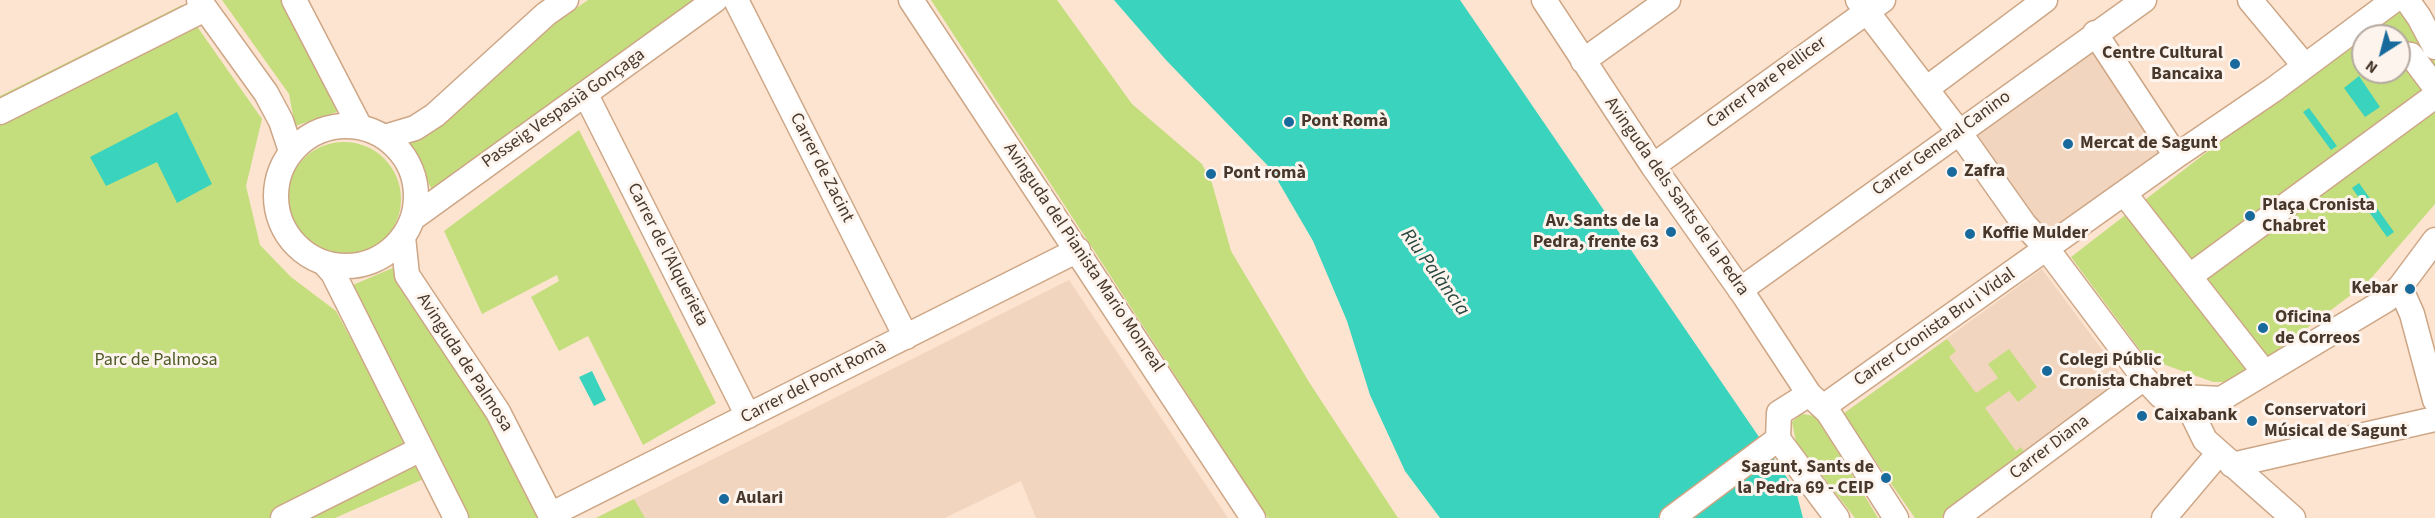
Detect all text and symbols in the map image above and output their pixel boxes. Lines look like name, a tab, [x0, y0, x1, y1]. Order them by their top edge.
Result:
north arrow	[2351, 24, 2411, 84]
street label: Carrer Pare Pellicer	[1703, 32, 1831, 134]
place label: Centre Cultural Bancaixa	[2102, 43, 2223, 86]
street label: Passeig Vespasià Gonçaga	[478, 44, 650, 174]
text: N	[2361, 55, 2382, 79]
marker: Centre Cultural Bancaixa	[2228, 57, 2242, 71]
street label: Carrer General Canino	[1869, 87, 2015, 201]
street label: Avinguda dels Sants de la Pedra	[1599, 94, 1753, 300]
street label: Carrer de Zacint	[784, 110, 858, 226]
place label: Pont Romà	[1301, 111, 1388, 133]
marker: Pont Romà	[1282, 115, 1296, 129]
place label: Mercat de Sagunt	[2080, 133, 2218, 155]
marker: Mercat de Sagunt	[2061, 137, 2075, 151]
street label: Avinguda del Pianista Mario Monreal	[998, 139, 1168, 377]
place label: Zafra	[1964, 161, 2005, 183]
place label: Pont romà	[1223, 163, 1306, 185]
marker: Zafra	[1945, 165, 1959, 179]
marker: Pont romà	[1204, 167, 1218, 181]
street label: Carrer de l’Alquerieta	[622, 180, 712, 330]
place label: Plaça Cronista Chabret	[2262, 195, 2375, 238]
marker: Plaça Cronista Chabret	[2243, 209, 2257, 223]
place label: Av. Sants de la Pedra, frente 63	[1533, 211, 1659, 254]
place label: Koffie Mulder	[1982, 223, 2088, 245]
water label: Riu Palància	[1394, 225, 1474, 321]
marker: Av. Sants de la Pedra, frente 63	[1664, 225, 1678, 239]
marker: Koffie Mulder	[1963, 227, 1977, 241]
street label: Carrer Cronista Bru i Vidal	[1850, 264, 2020, 392]
place label: Kebar	[2351, 278, 2398, 300]
marker: Kebar	[2403, 282, 2417, 296]
street label: Avinguda de Palmosa	[411, 290, 517, 436]
place label: Oficina de Correos	[2275, 307, 2360, 350]
marker: Oficina de Correos	[2256, 321, 2270, 335]
street label: Carrer del Pont Romà	[738, 337, 890, 429]
park label: Parc de Palmosa	[94, 350, 218, 372]
place label: Colegi Públic Cronista Chabret	[2059, 350, 2193, 392]
marker: Colegi Públic Cronista Chabret	[2040, 364, 2054, 378]
place label: Conservatori Músical de Sagunt	[2264, 400, 2407, 442]
place label: Caixabank	[2154, 405, 2237, 427]
marker: Caixabank	[2135, 409, 2149, 423]
street label: Carrer Diana	[2006, 411, 2094, 485]
marker: Conservatori Músical de Sagunt	[2245, 414, 2259, 428]
place label: Sagunt, Sants de la Pedra 69 - CEIP	[1737, 457, 1874, 500]
marker: Sagunt, Sants de la Pedra 69 - CEIP	[1879, 471, 1893, 485]
place label: Aulari	[736, 488, 783, 510]
marker: Aulari	[717, 492, 731, 506]

